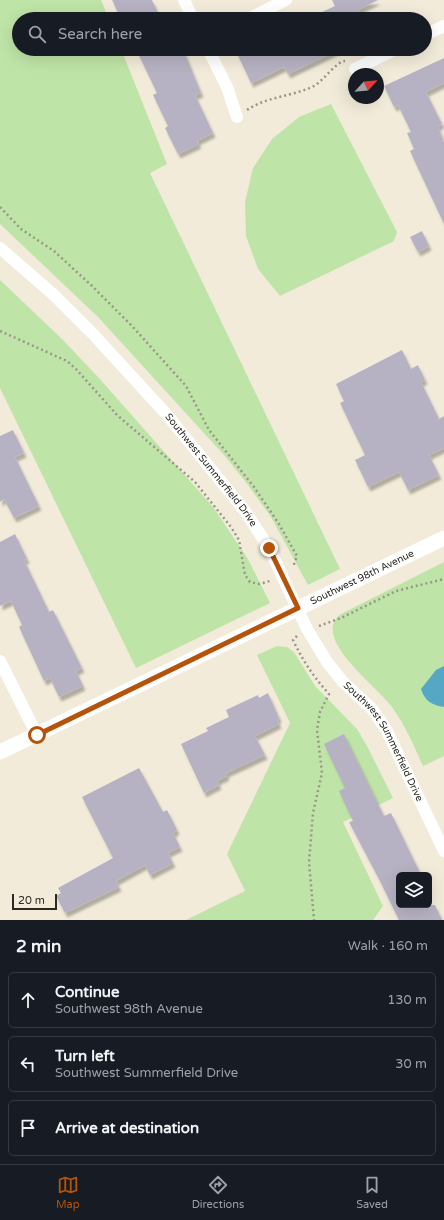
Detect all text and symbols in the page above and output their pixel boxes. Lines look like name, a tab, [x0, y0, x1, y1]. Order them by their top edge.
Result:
search box	[12, 12, 432, 56]
icon: search	[26, 23, 48, 45]
text: Search here	[58, 25, 142, 43]
north arrow	[348, 68, 384, 104]
street label: Southwest Summerfield Drive	[162, 411, 260, 529]
route end	[260, 539, 278, 557]
street label: Southwest 98th Avenue	[308, 547, 416, 608]
street label: Southwest Summerfield Drive	[341, 679, 426, 804]
route start	[28, 726, 46, 744]
map controls	[396, 872, 432, 908]
button: layers	[396, 872, 432, 908]
scale bar	[12, 892, 57, 911]
text: 20 m	[18, 894, 45, 907]
text: 2 min	[16, 936, 61, 957]
text: Walk · 160 m	[348, 938, 428, 954]
text: Continue	[55, 983, 119, 1001]
icon: ahead	[17, 989, 39, 1011]
text: 130 m	[387, 992, 427, 1008]
text: Southwest 98th Avenue	[55, 1001, 203, 1017]
text: Turn left	[55, 1047, 115, 1065]
icon: left	[17, 1053, 39, 1075]
text: 30 m	[395, 1056, 427, 1072]
text: Southwest Summerfield Drive	[55, 1065, 238, 1081]
icon: arrive	[17, 1117, 39, 1139]
text: Arrive at destination	[55, 1119, 199, 1137]
tab: Map	[56, 1174, 80, 1211]
tab: Directions	[192, 1174, 244, 1211]
tab: Saved	[356, 1174, 388, 1211]

